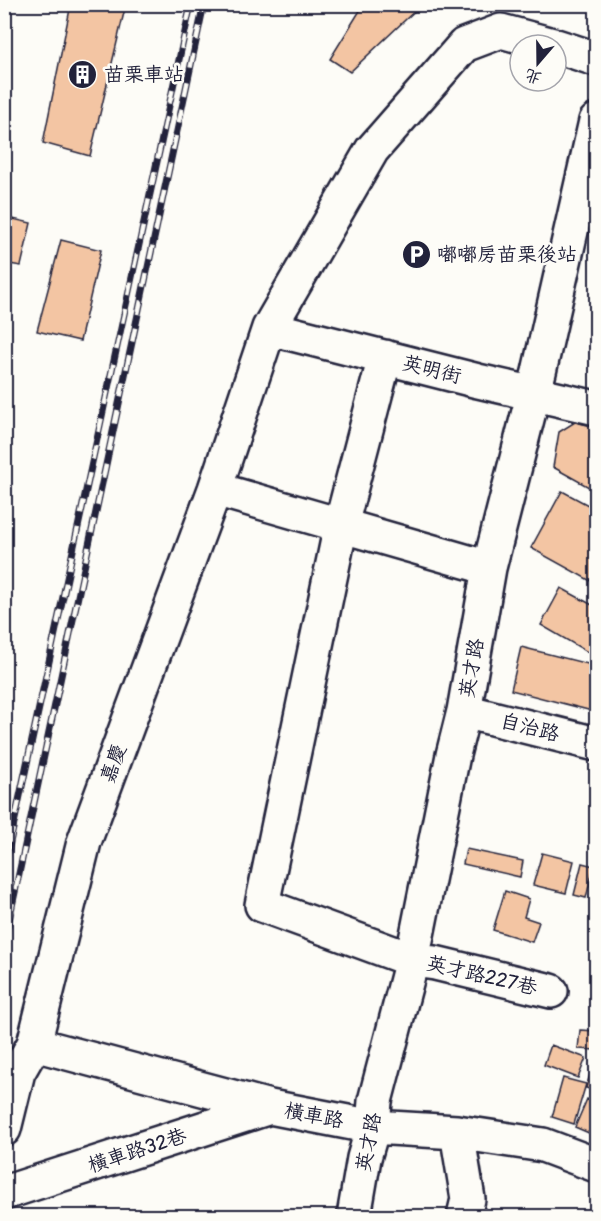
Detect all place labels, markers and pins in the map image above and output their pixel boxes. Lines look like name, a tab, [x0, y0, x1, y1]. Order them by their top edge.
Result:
building icon: 苗栗車站	[67, 58, 99, 90]
place label: 苗栗車站	[104, 62, 184, 87]
parking icon: 嘟嘟房苗栗後站	[400, 238, 432, 270]
place label: 嘟嘟房苗栗後站	[437, 242, 577, 267]

